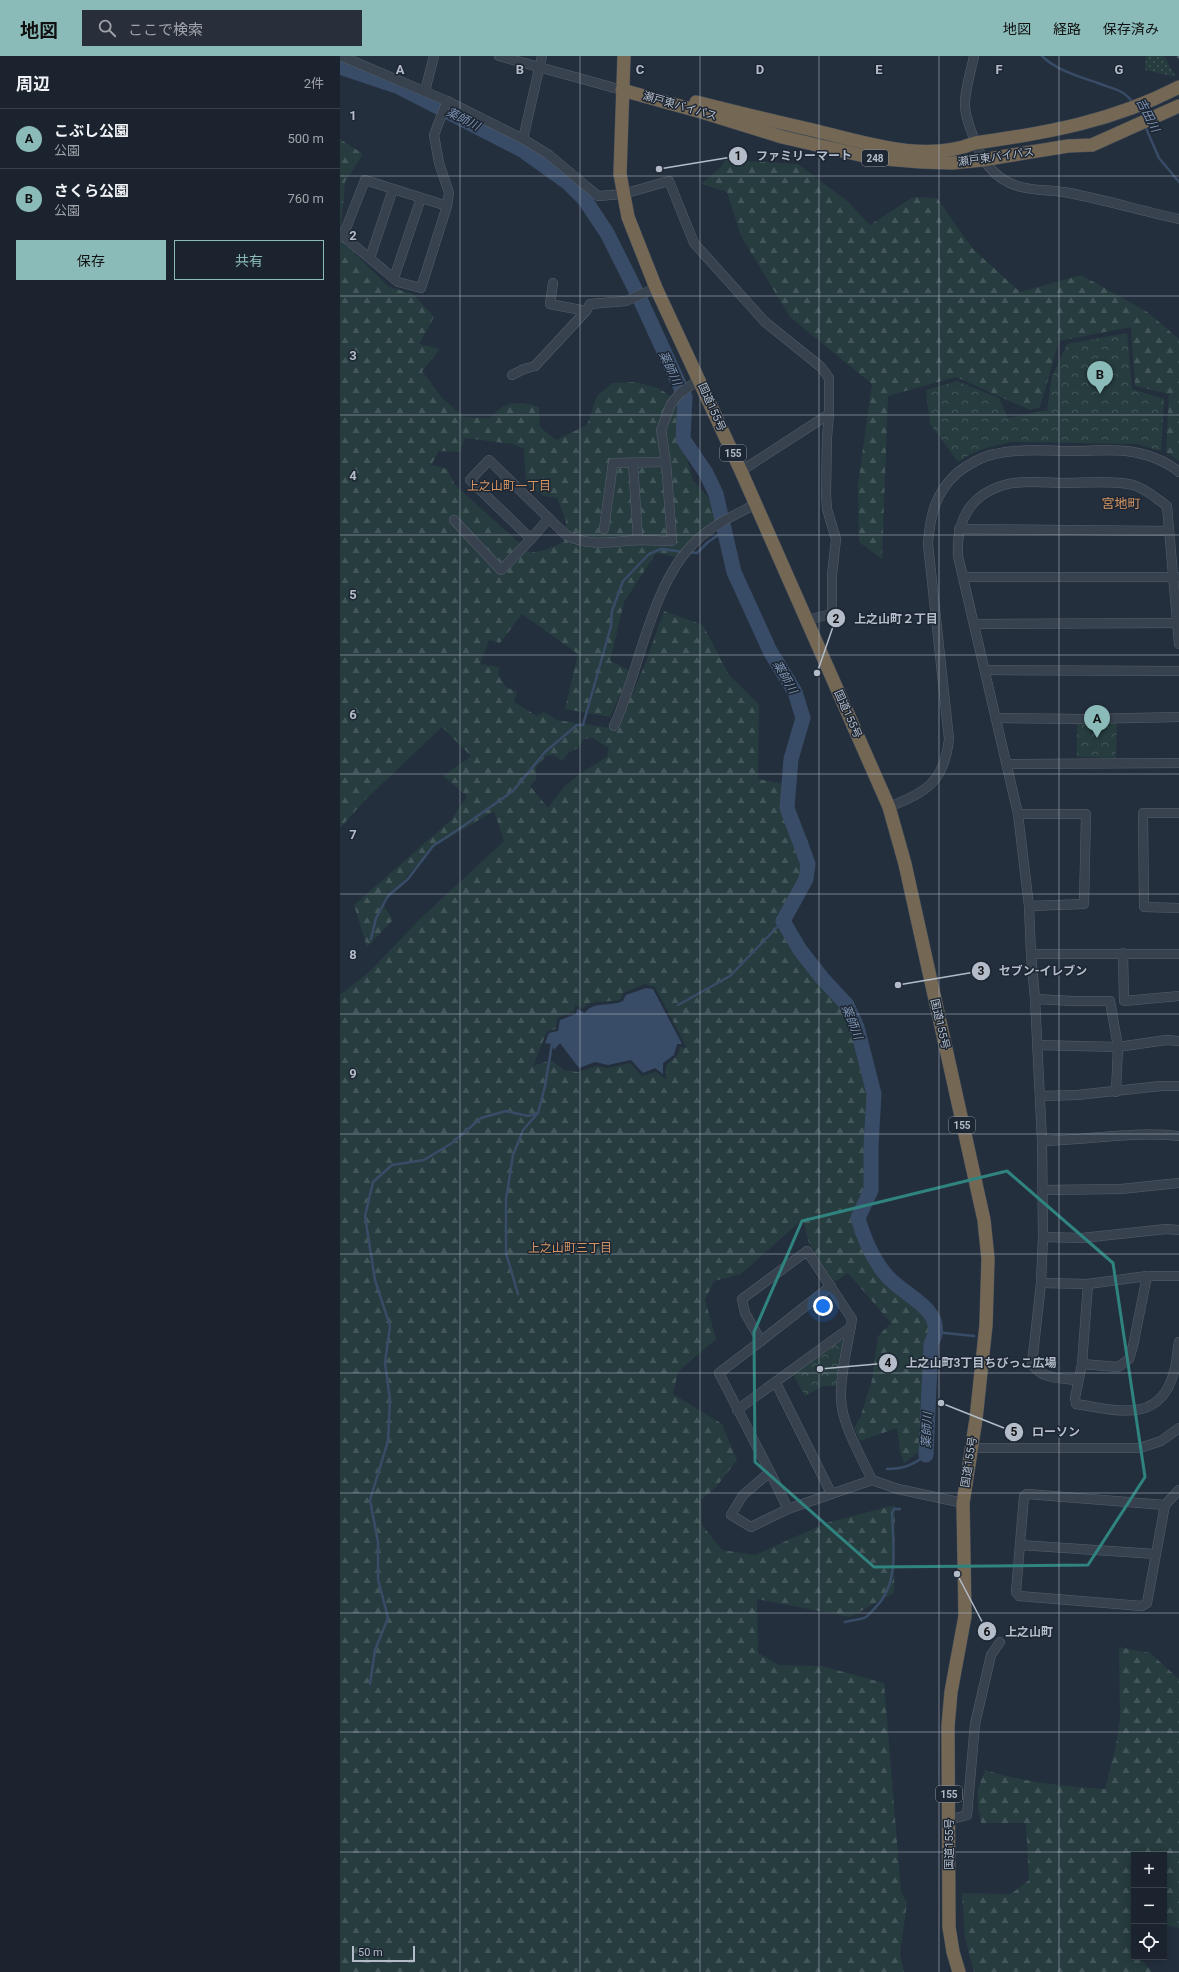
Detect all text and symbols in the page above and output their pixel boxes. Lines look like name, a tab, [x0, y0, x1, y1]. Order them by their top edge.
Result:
search box	[82, 10, 362, 46]
icon: search	[96, 17, 118, 39]
text: 地図	[20, 19, 58, 42]
text: ここで検索	[128, 21, 203, 39]
text: 地図	[1003, 21, 1031, 37]
text: 経路	[1053, 21, 1081, 37]
text: 保存済み	[1103, 21, 1159, 37]
text: A	[396, 62, 405, 77]
text: B	[516, 62, 524, 77]
text: C	[636, 62, 645, 77]
text: D	[756, 62, 764, 77]
text: E	[875, 62, 883, 77]
text: F	[995, 62, 1003, 77]
text: G	[1115, 62, 1124, 77]
text: 周辺	[16, 74, 50, 94]
text: 2件	[304, 76, 324, 91]
street label: 瀬戸東バイパス	[641, 89, 719, 123]
water label: 吉田川	[1134, 96, 1163, 136]
water label: 薬師川	[444, 105, 484, 134]
text: 1	[349, 108, 357, 123]
text: こぶし公園	[54, 122, 129, 140]
text: A	[25, 131, 33, 146]
text: 500 m	[287, 131, 324, 146]
text: 公園	[54, 143, 80, 158]
callout: ファミリーマート	[728, 144, 860, 168]
street label: 瀬戸東バイパス	[957, 145, 1035, 169]
text: 1	[735, 149, 741, 163]
text: ファミリーマート	[756, 149, 852, 163]
road number: 248	[862, 150, 888, 166]
text: さくら公園	[54, 182, 129, 200]
text: B	[25, 191, 33, 206]
text: 760 m	[287, 191, 324, 206]
text: 公園	[54, 203, 80, 218]
text: 2	[349, 228, 357, 243]
button: 保存	[16, 240, 166, 280]
button: 共有	[174, 240, 324, 280]
text: 3	[349, 348, 357, 363]
water label: 薬師川	[656, 349, 685, 389]
pin: B	[1087, 361, 1113, 394]
street label: 国道155号	[696, 381, 728, 433]
road number: 155	[720, 445, 746, 461]
text: 4	[349, 468, 357, 483]
district label: 上之山町一丁目	[467, 479, 551, 493]
district label: 宮地町	[1101, 496, 1141, 511]
text: 5	[349, 587, 357, 602]
callout: 上之山町２丁目	[826, 606, 946, 630]
text: 2	[833, 612, 840, 626]
text: 上之山町２丁目	[854, 612, 938, 626]
water label: 薬師川	[770, 658, 801, 698]
street label: 国道155号	[832, 688, 864, 740]
pin: A	[1084, 705, 1110, 738]
text: 6	[349, 707, 357, 722]
text: 7	[349, 827, 357, 842]
text: 8	[349, 947, 357, 962]
callout: セブン-イレブン	[971, 959, 1096, 983]
text: 3	[978, 964, 985, 978]
text: セブン-イレブン	[999, 964, 1087, 978]
street label: 国道155号	[928, 997, 952, 1051]
water label: 薬師川	[839, 1003, 866, 1043]
text: 9	[349, 1066, 357, 1081]
road number: 155	[949, 1117, 975, 1133]
district label: 上之山町三丁目	[528, 1241, 612, 1255]
your location	[813, 1296, 833, 1316]
callout: 上之山町3丁目ちびっこ広場	[878, 1351, 1064, 1375]
text: 4	[885, 1356, 892, 1370]
text: 上之山町3丁目ちびっこ広場	[906, 1356, 1056, 1370]
water label: 薬師川	[919, 1410, 935, 1448]
callout: ローソン	[1004, 1420, 1088, 1444]
text: 5	[1011, 1425, 1018, 1439]
text: ローソン	[1032, 1425, 1080, 1439]
street label: 国道155号	[959, 1436, 979, 1488]
callout: 上之山町	[977, 1619, 1061, 1643]
text: 6	[984, 1625, 991, 1639]
text: 上之山町	[1005, 1625, 1053, 1639]
road number: 155	[936, 1786, 962, 1802]
street label: 国道155号	[943, 1818, 956, 1870]
map controls	[1131, 1852, 1167, 1960]
button: +	[1131, 1852, 1167, 1888]
button: −	[1131, 1888, 1167, 1924]
button: locate	[1131, 1924, 1167, 1960]
scale bar	[352, 1944, 415, 1963]
text: 50 m	[358, 1946, 383, 1959]

